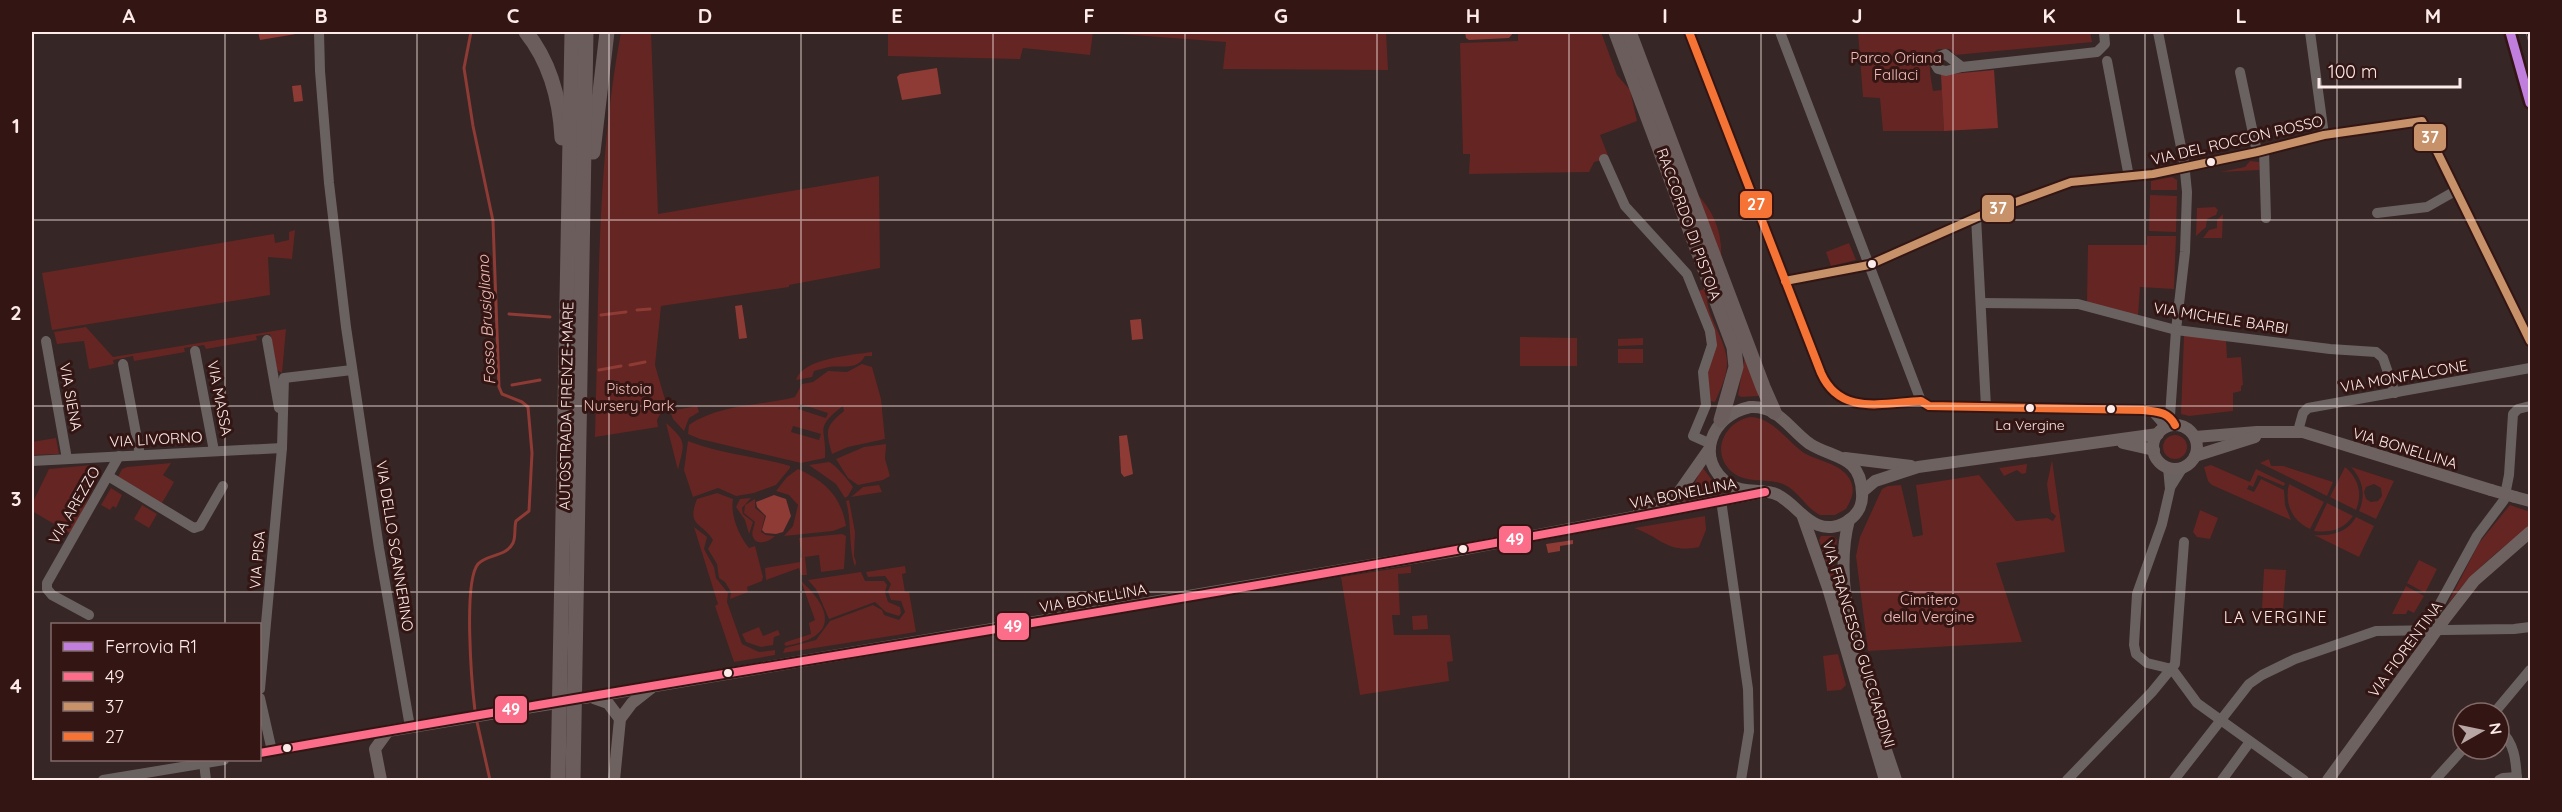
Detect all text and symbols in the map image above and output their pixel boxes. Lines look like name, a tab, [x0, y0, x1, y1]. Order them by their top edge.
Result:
text: A	[123, 3, 136, 28]
text: B	[314, 3, 328, 28]
text: C	[507, 3, 520, 28]
text: D	[698, 3, 712, 28]
text: E	[891, 3, 903, 28]
text: F	[1083, 3, 1095, 28]
text: G	[1274, 3, 1288, 28]
text: H	[1466, 3, 1480, 28]
text: I	[1662, 3, 1668, 28]
text: J	[1851, 3, 1863, 28]
text: K	[2042, 3, 2056, 28]
text: L	[2235, 3, 2247, 28]
text: M	[2425, 3, 2441, 28]
park label: Parco Oriana Fallaci	[1850, 48, 1942, 84]
scale bar	[2319, 51, 2460, 89]
text: 100 m	[2328, 60, 2377, 83]
street label: VIA DEL ROCCON ROSSO	[2149, 111, 2325, 169]
text: 1	[12, 113, 20, 138]
line badge: 37	[2413, 123, 2447, 152]
text: 37	[2421, 127, 2439, 147]
street label: RACCORDO DI PISTOIA	[1653, 145, 1725, 303]
unlabelled marker	[2205, 156, 2217, 168]
line badge: 27	[1739, 190, 1773, 219]
text: 27	[1747, 194, 1765, 214]
line badge: 37	[1981, 194, 2015, 223]
text: 37	[1989, 198, 2007, 218]
water label: Fosso Brusigliano	[473, 253, 499, 385]
unlabelled marker	[1866, 258, 1878, 270]
street label: VIA MICHELE BARBI	[2152, 298, 2290, 338]
text: 2	[10, 300, 22, 325]
street label: AUTOSTRADA FIRENZE-MARE	[555, 301, 577, 511]
street label: VIA MONFALCONE	[2339, 355, 2469, 397]
street label: VIA MASSA	[203, 359, 237, 438]
street label: VIA SIENA	[56, 361, 86, 433]
park label: Pistoia Nursery Park	[584, 379, 674, 415]
marker: La Vergine	[2024, 402, 2036, 414]
unlabelled marker	[2105, 403, 2117, 415]
place label: La Vergine	[1995, 416, 2065, 434]
street label: VIA BONELLINA	[2350, 423, 2460, 473]
street label: VIA LIVORNO	[109, 427, 203, 451]
street label: VIA DELLO SCANNERINO	[372, 459, 418, 633]
street label: VIA AREZZO	[44, 463, 104, 547]
street label: VIA BONELLINA	[1628, 473, 1738, 513]
text: 3	[11, 486, 21, 511]
line badge: 49	[1498, 525, 1532, 554]
text: 49	[1506, 529, 1524, 549]
street label: VIA PISA	[245, 530, 269, 590]
street label: VIA FRANCESCO GUICCIARDINI	[1818, 538, 1900, 750]
unlabelled marker	[1457, 543, 1469, 555]
street label: VIA BONELLINA	[1038, 579, 1148, 617]
park label: Cimitero della Vergine	[1883, 590, 1975, 626]
street label: VIA FIORENTINA	[2364, 597, 2446, 701]
district label: LA VERGINE	[2224, 607, 2328, 627]
line badge: 49	[996, 612, 1030, 641]
text: 49	[1004, 616, 1022, 636]
legend	[51, 623, 261, 761]
text: Ferrovia R1	[105, 635, 197, 658]
text: 49	[105, 665, 124, 688]
unlabelled marker	[722, 667, 734, 679]
text: 4	[10, 673, 22, 698]
text: 37	[105, 695, 124, 718]
line badge: 49	[494, 695, 528, 724]
text: 49	[502, 699, 520, 719]
north arrow	[2451, 701, 2511, 761]
text: N	[2485, 721, 2507, 736]
text: 27	[105, 725, 124, 748]
unlabelled marker	[281, 742, 293, 754]

